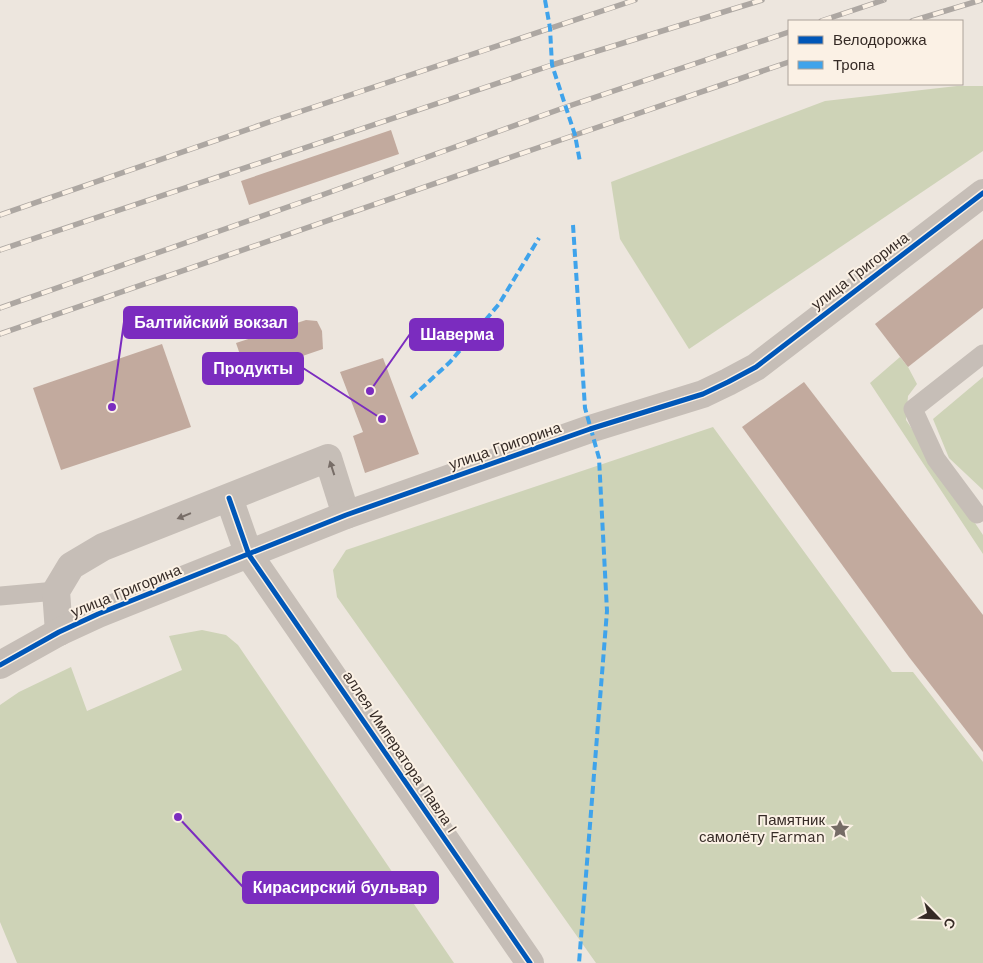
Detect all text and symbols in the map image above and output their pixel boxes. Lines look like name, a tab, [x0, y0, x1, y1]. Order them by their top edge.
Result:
legend	[788, 20, 963, 85]
text: Велодорожка	[833, 31, 927, 49]
text: Тропа	[833, 56, 875, 74]
street label: улица Григорина	[808, 228, 913, 313]
callout: Балтийский вокзал	[124, 307, 297, 338]
text: Балтийский вокзал	[134, 313, 288, 332]
callout: Шаверма	[410, 319, 503, 350]
text: Шаверма	[420, 325, 494, 344]
callout: Продукты	[203, 353, 303, 384]
text: Продукты	[213, 359, 293, 378]
street label: улица Григорина	[447, 418, 564, 474]
one-way arrow	[327, 461, 335, 476]
one-way arrow	[177, 512, 191, 520]
street label: улица Григорина	[68, 560, 184, 621]
street label: аллея Императора Павла I	[339, 668, 461, 836]
place label: Памятник самолёту Farman	[699, 811, 825, 846]
place icon: Памятник самолёту Farman	[829, 818, 851, 840]
callout: Кирасирский бульвар	[243, 872, 438, 903]
text: Кирасирский бульвар	[253, 878, 428, 897]
north arrow	[913, 893, 963, 943]
text: С	[941, 915, 959, 931]

